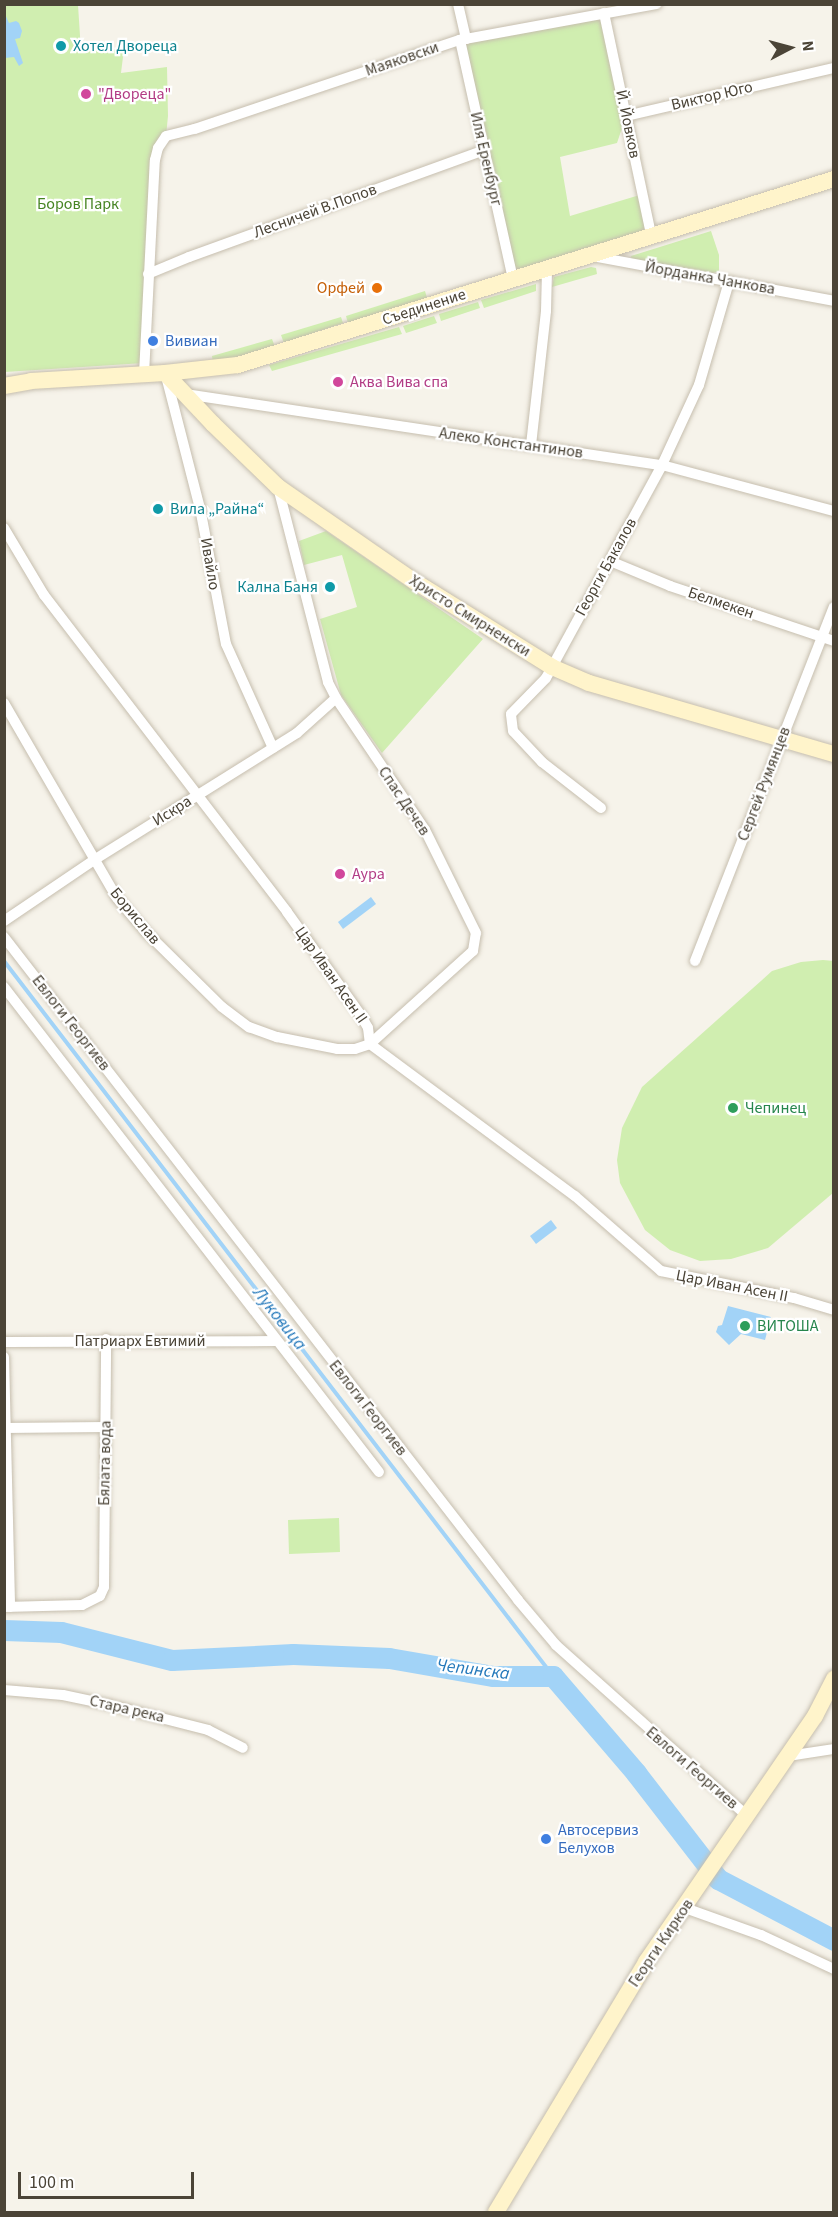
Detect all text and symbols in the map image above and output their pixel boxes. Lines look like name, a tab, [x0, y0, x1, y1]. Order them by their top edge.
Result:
north arrow	[760, 18, 820, 78]
place label: Хотел Двореца	[73, 36, 177, 56]
street label: Маяковски	[363, 37, 441, 81]
marker: Хотел Двореца	[54, 39, 68, 53]
text: N	[796, 40, 819, 53]
street label: Виктор Юго	[669, 77, 755, 115]
place label: "Двореца"	[98, 84, 171, 104]
marker: "Двореца"	[79, 87, 93, 101]
street label: Й. Йовков	[611, 88, 645, 160]
street label: Иля Еренбург	[466, 110, 506, 208]
street label: Лесничей В.Попов	[251, 180, 379, 242]
park label: Боров Парк	[37, 194, 119, 214]
street label: Йорданка Чанкова	[643, 257, 777, 299]
place label: Орфей	[317, 278, 365, 298]
marker: Орфей	[370, 281, 384, 295]
street label: Съединение	[380, 284, 468, 330]
place label: Вивиан	[165, 331, 218, 351]
marker: Вивиан	[146, 334, 160, 348]
place label: Аква Вива спа	[350, 372, 448, 392]
marker: Аква Вива спа	[331, 375, 345, 389]
street label: Алеко Константинов	[438, 423, 584, 463]
place label: Вила „Райна“	[170, 499, 264, 519]
marker: Вила „Райна“	[151, 502, 165, 516]
street label: Георги Бакалов	[571, 515, 641, 619]
street label: Ивайло	[196, 536, 224, 592]
street label: Христо Смирненски	[406, 571, 534, 661]
place label: Кална Баня	[237, 577, 318, 597]
marker: Кална Баня	[323, 580, 337, 594]
street label: Белмекен	[686, 583, 756, 623]
street label: Сергей Румянцев	[733, 724, 795, 844]
street label: Спас Дечев	[374, 763, 434, 839]
street label: Искра	[149, 792, 195, 830]
place label: Аура	[352, 864, 385, 884]
marker: Аура	[333, 867, 347, 881]
street label: Борислав	[106, 884, 164, 948]
street label: Цар Иван Асен II	[291, 923, 371, 1027]
street label: Евлоги Георгиев	[28, 971, 114, 1075]
place label: Чепинец	[745, 1098, 806, 1118]
marker: Чепинец	[726, 1101, 740, 1115]
street label: Цар Иван Асен II	[674, 1266, 790, 1306]
water label: Луковица	[248, 1283, 310, 1355]
place label: ВИТОША	[757, 1316, 818, 1336]
marker: ВИТОША	[738, 1319, 752, 1333]
street label: Патриарх Евтимий	[74, 1331, 206, 1351]
street label: Евлоги Георгиев	[325, 1356, 411, 1460]
street label: Бялата вода	[95, 1420, 115, 1506]
water label: Чепинска	[435, 1655, 511, 1685]
street label: Стара река	[88, 1691, 166, 1727]
street label: Евлоги Георгиев	[642, 1723, 742, 1813]
place label: Автосервиз Белухов	[558, 1820, 639, 1858]
marker: Автосервиз Белухов	[539, 1832, 553, 1846]
street label: Георги Кирков	[624, 1895, 698, 1991]
scale bar	[21, 2160, 196, 2198]
text: 100 m	[29, 2170, 74, 2195]

